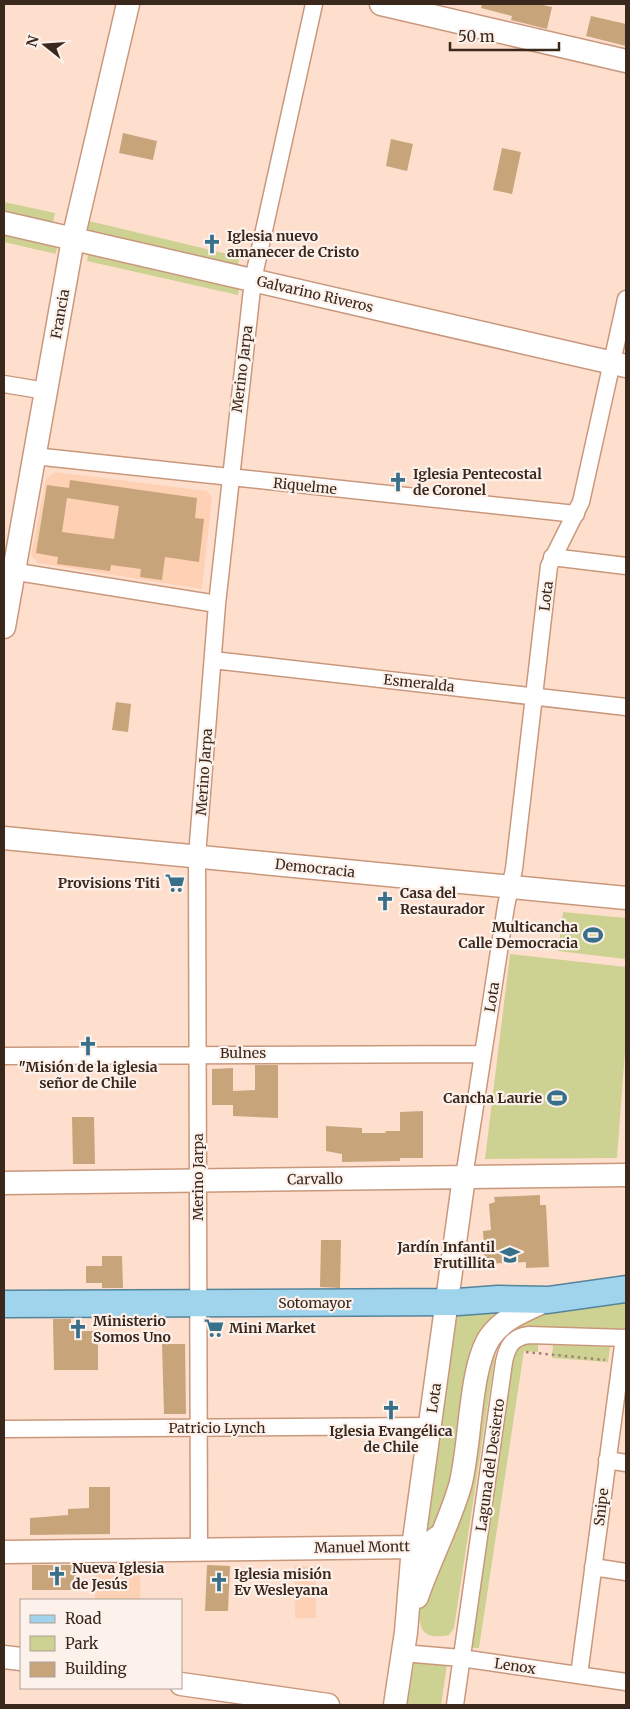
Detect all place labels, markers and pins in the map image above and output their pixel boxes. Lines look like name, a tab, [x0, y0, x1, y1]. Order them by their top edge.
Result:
place label: Iglesia nuevo amanecer de Cristo	[227, 227, 359, 261]
church icon: Iglesia nuevo amanecer de Cristo	[201, 233, 223, 255]
place label: Iglesia Pentecostal de Coronel	[413, 465, 542, 499]
church icon: Iglesia Pentecostal de Coronel	[387, 471, 409, 493]
supermarket icon: Provisions Titi	[164, 872, 186, 894]
place label: Provisions Titi	[58, 874, 160, 892]
place label: Casa del Restaurador	[400, 884, 485, 918]
church icon: Casa del Restaurador	[374, 890, 396, 912]
place label: Multicancha Calle Democracia	[459, 918, 578, 952]
sports icon: Multicancha Calle Democracia	[582, 924, 604, 946]
church icon: "Misión de la iglesia señor de Chile	[77, 1035, 99, 1057]
place label: "Misión de la iglesia señor de Chile	[18, 1058, 158, 1092]
sports icon: Cancha Laurie	[546, 1087, 568, 1109]
place label: Cancha Laurie	[443, 1089, 542, 1107]
place label: Jardín Infantil Frutillita	[396, 1238, 495, 1272]
school or university icon: Jardín Infantil Frutillita	[499, 1244, 521, 1266]
place label: Ministerio Somos Uno	[93, 1312, 171, 1346]
supermarket icon: Mini Market	[203, 1317, 225, 1339]
church icon: Ministerio Somos Uno	[67, 1318, 89, 1340]
place label: Mini Market	[229, 1319, 316, 1337]
church icon: Iglesia Evangélica de Chile	[380, 1399, 402, 1421]
place label: Iglesia Evangélica de Chile	[329, 1422, 453, 1456]
place label: Nueva Iglesia de Jesús	[72, 1559, 164, 1593]
church icon: Nueva Iglesia de Jesús	[46, 1565, 68, 1587]
place label: Iglesia misión Ev Wesleyana	[234, 1565, 332, 1599]
church icon: Iglesia misión Ev Wesleyana	[208, 1571, 230, 1593]

